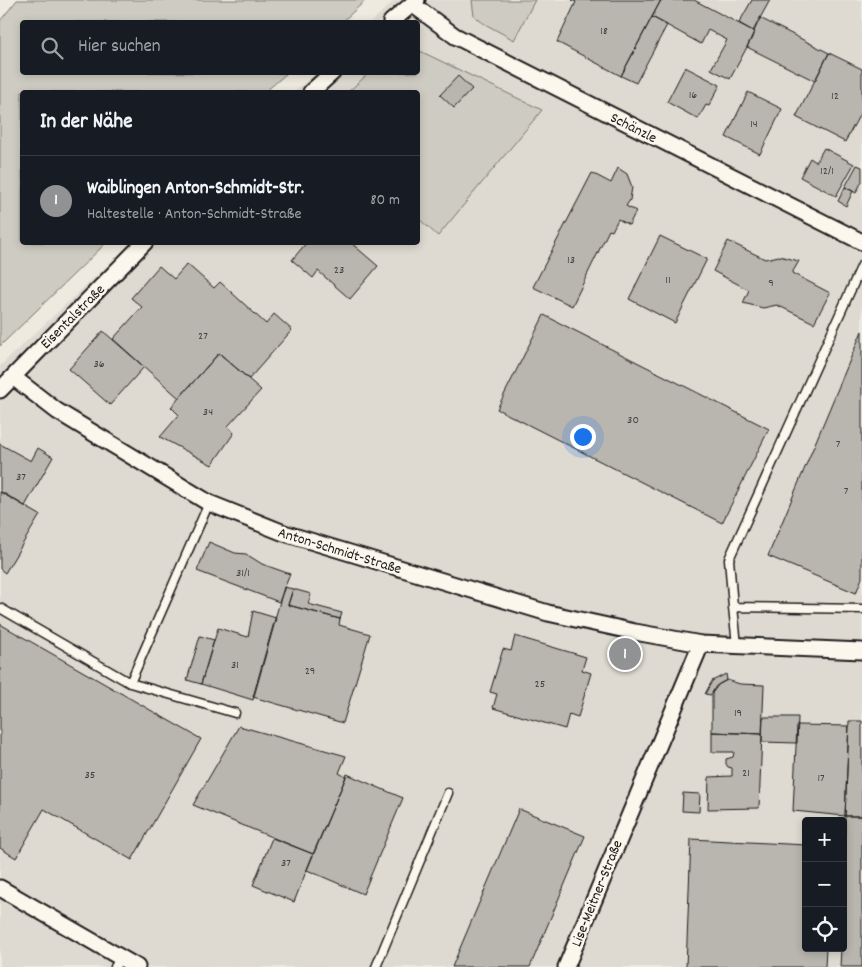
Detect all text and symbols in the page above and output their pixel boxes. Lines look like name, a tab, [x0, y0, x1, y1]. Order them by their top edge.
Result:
search box	[20, 20, 420, 75]
house number: 18	[600, 23, 608, 40]
icon: search	[38, 34, 66, 62]
text: Hier suchen	[78, 34, 161, 61]
house number: 16	[689, 87, 697, 104]
house number: 12	[831, 88, 839, 105]
text: In der Nähe	[40, 108, 132, 138]
street label: Schänzle	[606, 108, 661, 150]
house number: 14	[750, 116, 758, 133]
house number: 12/1	[820, 163, 834, 180]
text: Waiblingen Anton-Schmidt-Str.	[87, 176, 304, 203]
text: 1	[54, 189, 58, 212]
text: 80 m	[370, 189, 400, 212]
text: Haltestelle · Anton-Schmidt-Straße	[87, 203, 301, 226]
house number: 13	[567, 252, 575, 269]
house number: 23	[334, 262, 344, 279]
house number: 11	[665, 272, 671, 289]
house number: 9	[768, 275, 774, 292]
street label: Eisentalstraße	[36, 280, 111, 355]
house number: 27	[198, 328, 208, 345]
house number: 36	[93, 356, 105, 373]
house number: 34	[203, 404, 213, 421]
house number: 30	[627, 412, 639, 429]
your location	[570, 424, 596, 450]
house number: 7	[836, 436, 841, 453]
house number: 37	[16, 469, 26, 486]
house number: 7	[844, 483, 849, 500]
street label: Anton-Schmidt-Straße	[275, 523, 404, 581]
house number: 31/1	[236, 565, 250, 582]
pin: 1	[609, 635, 641, 673]
house number: 31	[231, 657, 239, 674]
house number: 29	[305, 663, 315, 680]
house number: 25	[535, 676, 545, 693]
house number: 19	[734, 705, 742, 722]
house number: 21	[742, 765, 750, 782]
house number: 35	[85, 767, 95, 784]
house number: 17	[817, 770, 825, 787]
map controls	[802, 817, 847, 952]
button: +	[802, 817, 847, 862]
street label: Lise-Meitner-Straße	[566, 837, 629, 950]
house number: 37	[281, 855, 291, 872]
button: −	[802, 862, 847, 907]
button: locate	[802, 907, 847, 952]

